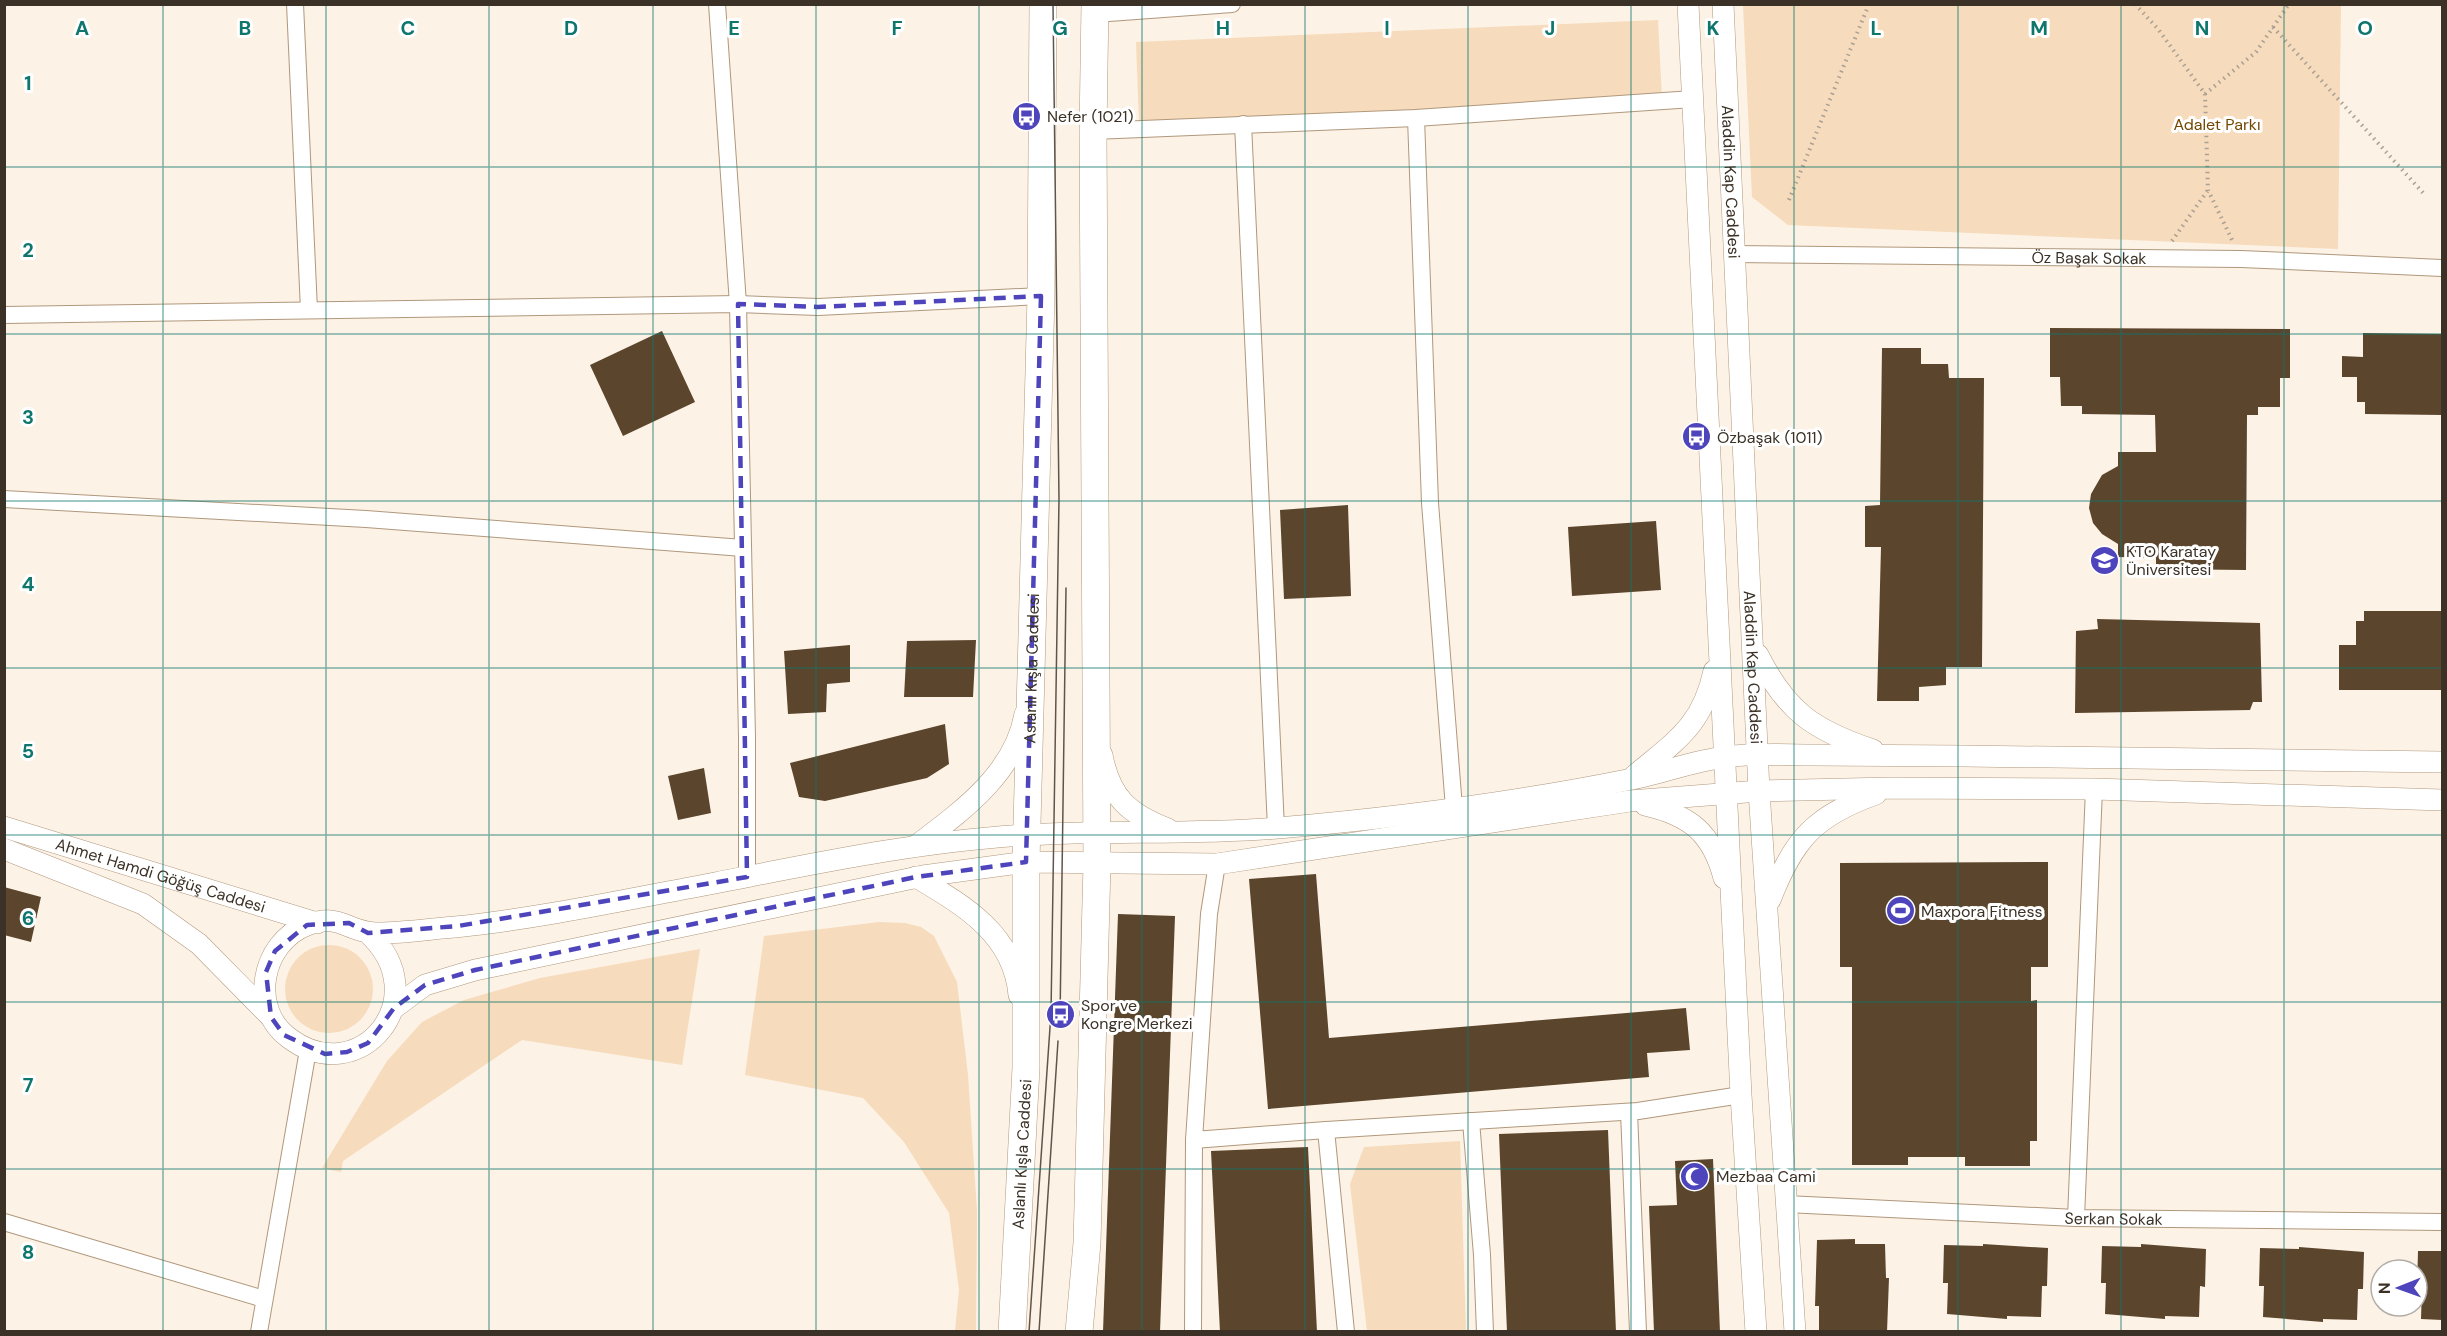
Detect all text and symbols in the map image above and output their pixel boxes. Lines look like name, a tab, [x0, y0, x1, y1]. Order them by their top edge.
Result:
text: A	[75, 15, 89, 41]
text: B	[239, 15, 251, 41]
text: C	[401, 15, 415, 41]
text: D	[564, 15, 578, 41]
text: E	[728, 15, 740, 41]
text: F	[891, 15, 903, 41]
text: G	[1052, 15, 1068, 41]
text: H	[1216, 15, 1230, 41]
text: I	[1384, 15, 1390, 41]
text: J	[1545, 15, 1555, 41]
text: K	[1706, 15, 1720, 41]
text: L	[1870, 15, 1882, 41]
text: M	[2030, 15, 2048, 41]
text: N	[2195, 15, 2209, 41]
text: O	[2357, 15, 2373, 41]
text: 1	[24, 70, 32, 96]
bus stop icon: Nefer (1021)	[1010, 100, 1042, 132]
street label: Aladdin Kap Caddesi	[1717, 105, 1745, 259]
place label: Nefer (1021)	[1047, 106, 1133, 127]
park label: Adalet Parkı	[2173, 114, 2261, 135]
text: 2	[22, 237, 34, 263]
street label: Öz Başak Sokak	[2031, 246, 2147, 269]
text: 3	[22, 404, 34, 430]
bus stop icon: Özbaşak (1011)	[1680, 421, 1712, 453]
place label: Özbaşak (1011)	[1717, 427, 1822, 448]
place label: KTO Karatay Üniversitesi	[2126, 541, 2216, 580]
school or university icon: KTO Karatay Üniversitesi	[2089, 544, 2121, 576]
text: 4	[22, 571, 35, 597]
street label: Aladdin Kap Caddesi	[1739, 590, 1767, 745]
street label: Aslanlı Kışla Caddesi	[1019, 593, 1044, 744]
text: 5	[22, 738, 34, 764]
street label: Ahmet Hamdi Göğüş Caddesi	[53, 833, 268, 917]
sports icon: Maxpora Fitness	[1884, 895, 1916, 927]
place label: Maxpora Fitness	[1921, 901, 2043, 922]
text: 6	[22, 905, 34, 931]
place label: Spor ve Kongre Merkezi	[1081, 995, 1193, 1034]
bus stop icon: Spor ve Kongre Merkezi	[1044, 998, 1076, 1030]
text: 7	[23, 1072, 34, 1098]
street label: Aslanlı Kışla Caddesi	[1007, 1079, 1036, 1230]
mosque icon: Mezbaa Cami	[1679, 1160, 1711, 1192]
place label: Mezbaa Cami	[1716, 1166, 1816, 1187]
street label: Serkan Sokak	[2064, 1207, 2163, 1229]
text: 8	[22, 1239, 34, 1265]
north arrow	[2369, 1258, 2429, 1318]
text: N	[2374, 1282, 2395, 1294]

